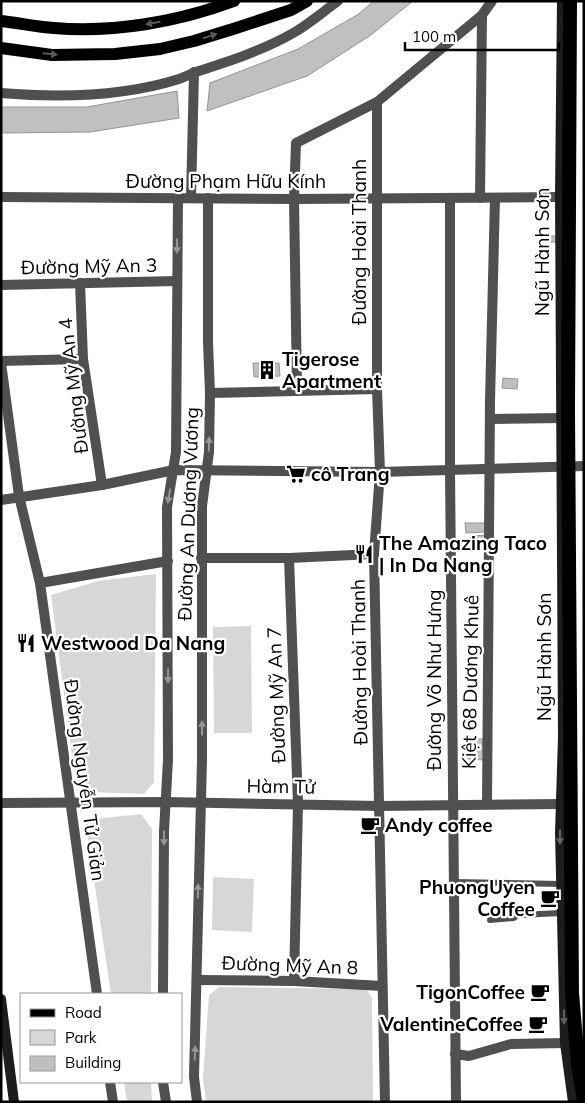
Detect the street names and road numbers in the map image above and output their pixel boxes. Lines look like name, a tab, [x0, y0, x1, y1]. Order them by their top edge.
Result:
street label: Đường Hoài Thanh	[347, 159, 371, 325]
street label: Đường Phạm Hữu Kính	[126, 169, 326, 193]
street label: Ngũ Hành Sơn	[530, 188, 554, 316]
street label: Đường Mỹ An 3	[21, 253, 157, 279]
street label: Đường Mỹ An 4	[53, 317, 93, 455]
street label: Đường An Dương Vương	[172, 407, 204, 621]
street label: Đường Hoài Thanh	[346, 579, 372, 745]
street label: Đường Võ Như Hưng	[422, 590, 446, 770]
street label: Ngũ Hành Sơn	[532, 593, 556, 721]
street label: Kiệt 68 Dương Khuê	[456, 595, 484, 769]
street label: Đường Mỹ An 7	[262, 626, 290, 764]
street label: Đường Nguyễn Tử Giản	[59, 678, 111, 882]
street label: Hàm Tử	[246, 773, 317, 799]
street label: Đường Mỹ An 8	[221, 951, 359, 979]

